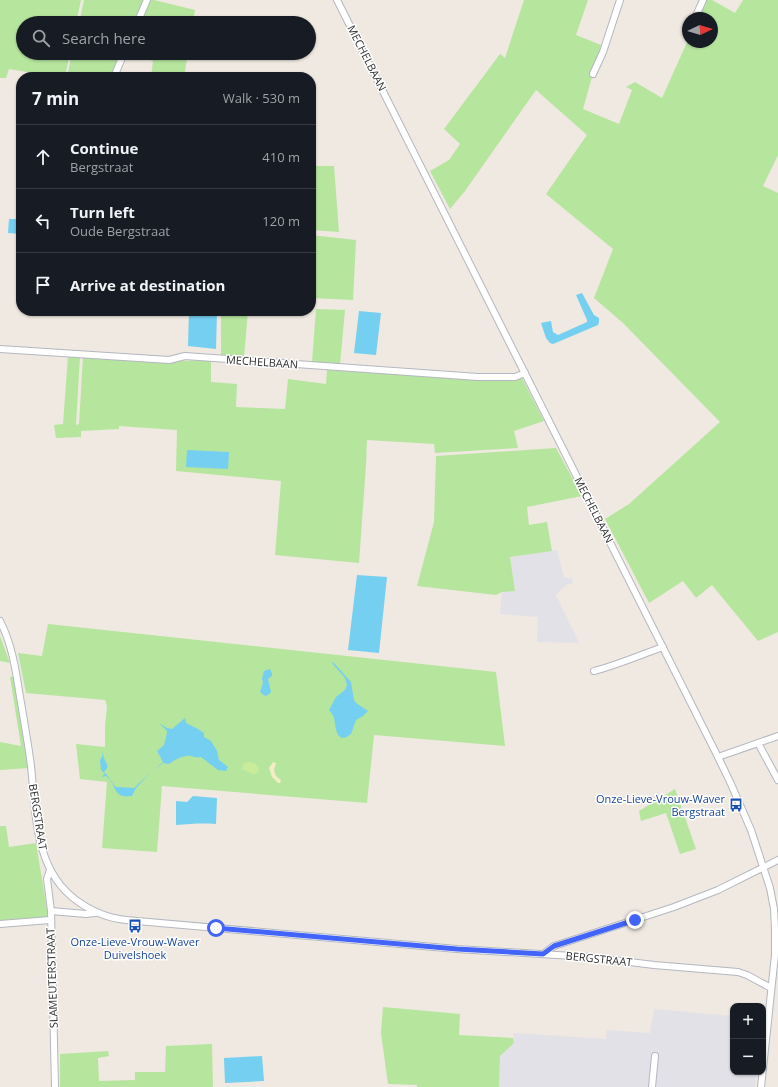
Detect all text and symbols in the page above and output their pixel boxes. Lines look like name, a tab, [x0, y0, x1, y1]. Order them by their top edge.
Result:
north arrow	[682, 12, 718, 48]
search box	[16, 16, 316, 60]
street label: MECHELBAAN	[344, 22, 391, 93]
icon: search	[30, 27, 52, 49]
text: Search here	[62, 28, 146, 48]
text: 7 min	[32, 87, 79, 110]
text: Walk · 530 m	[223, 89, 300, 107]
text: Continue	[70, 138, 138, 158]
icon: ahead	[32, 146, 54, 168]
text: 410 m	[262, 148, 300, 166]
text: Bergstraat	[70, 158, 133, 176]
text: Turn left	[70, 202, 135, 222]
icon: left	[32, 210, 54, 232]
text: 120 m	[262, 212, 300, 230]
text: Oude Bergstraat	[70, 222, 170, 240]
icon: arrive	[32, 274, 54, 296]
text: Arrive at destination	[70, 275, 225, 295]
street label: MECHELBAAN	[225, 352, 299, 372]
street label: MECHELBAAN	[571, 474, 618, 545]
street label: BERGSTRAAT	[26, 783, 51, 851]
place label: Onze-Lieve-Vrouw-Waver Bergstraat	[596, 791, 726, 819]
bus stop icon: Onze-Lieve-Vrouw-Waver Bergstraat	[728, 797, 744, 813]
route end	[626, 911, 644, 929]
bus stop icon: Onze-Lieve-Vrouw-Waver Duivelshoek	[127, 918, 143, 934]
route start	[207, 919, 225, 937]
street label: SLAMEUTERSTRAAT	[42, 927, 61, 1029]
place label: Onze-Lieve-Vrouw-Waver Duivelshoek	[71, 934, 200, 962]
street label: BERGSTRAAT	[565, 948, 633, 969]
map controls	[730, 1003, 766, 1075]
button: +	[730, 1003, 766, 1039]
button: −	[730, 1039, 766, 1075]

